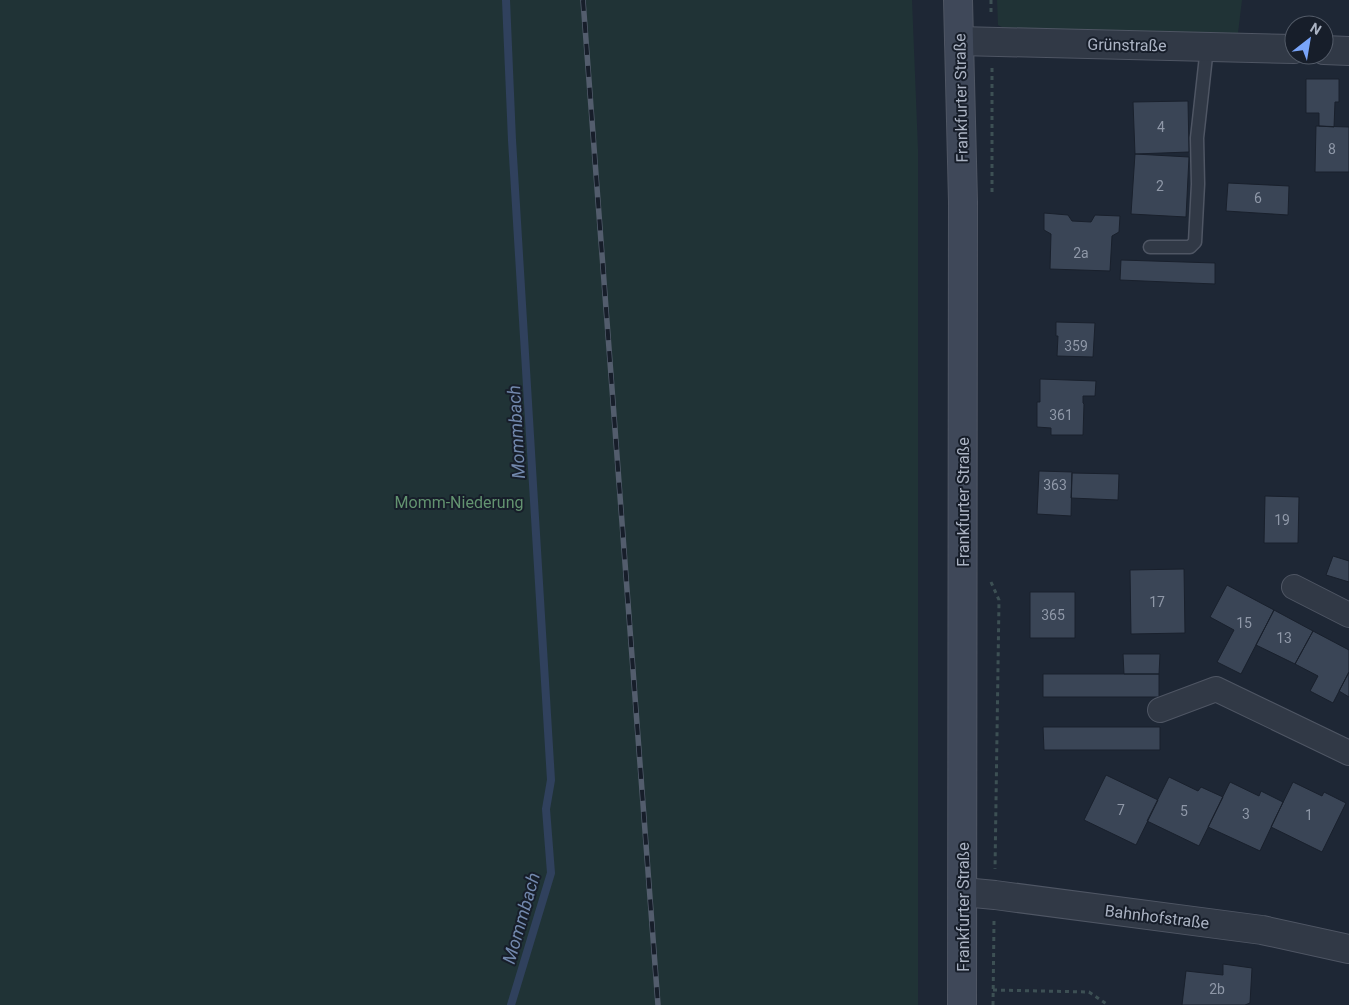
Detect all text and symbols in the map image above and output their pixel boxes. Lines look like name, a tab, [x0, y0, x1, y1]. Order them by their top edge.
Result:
north arrow	[1284, 15, 1334, 65]
text: N	[1307, 19, 1324, 38]
street label: Frankfurter Straße	[950, 33, 972, 163]
street label: Grünstraße	[1087, 35, 1167, 55]
house number: 4	[1157, 119, 1165, 135]
house number: 8	[1328, 141, 1336, 157]
house number: 2	[1156, 178, 1164, 194]
house number: 6	[1254, 190, 1262, 206]
house number: 2a	[1073, 245, 1089, 261]
house number: 359	[1064, 338, 1088, 354]
water label: Mommbach	[503, 385, 529, 479]
house number: 361	[1049, 407, 1073, 423]
street label: Frankfurter Straße	[954, 437, 973, 567]
house number: 363	[1043, 477, 1067, 493]
park label: Momm-Niederung	[395, 493, 523, 512]
house number: 19	[1274, 512, 1290, 528]
house number: 17	[1149, 594, 1165, 610]
house number: 365	[1041, 607, 1065, 623]
house number: 15	[1236, 615, 1252, 631]
house number: 13	[1276, 630, 1292, 646]
house number: 7	[1117, 802, 1125, 818]
house number: 5	[1180, 803, 1188, 819]
house number: 3	[1242, 806, 1250, 822]
house number: 1	[1305, 807, 1313, 823]
street label: Frankfurter Straße	[954, 842, 973, 972]
water label: Mommbach	[498, 870, 544, 966]
street label: Bahnhofstraße	[1104, 901, 1210, 933]
house number: 2b	[1209, 981, 1225, 997]

